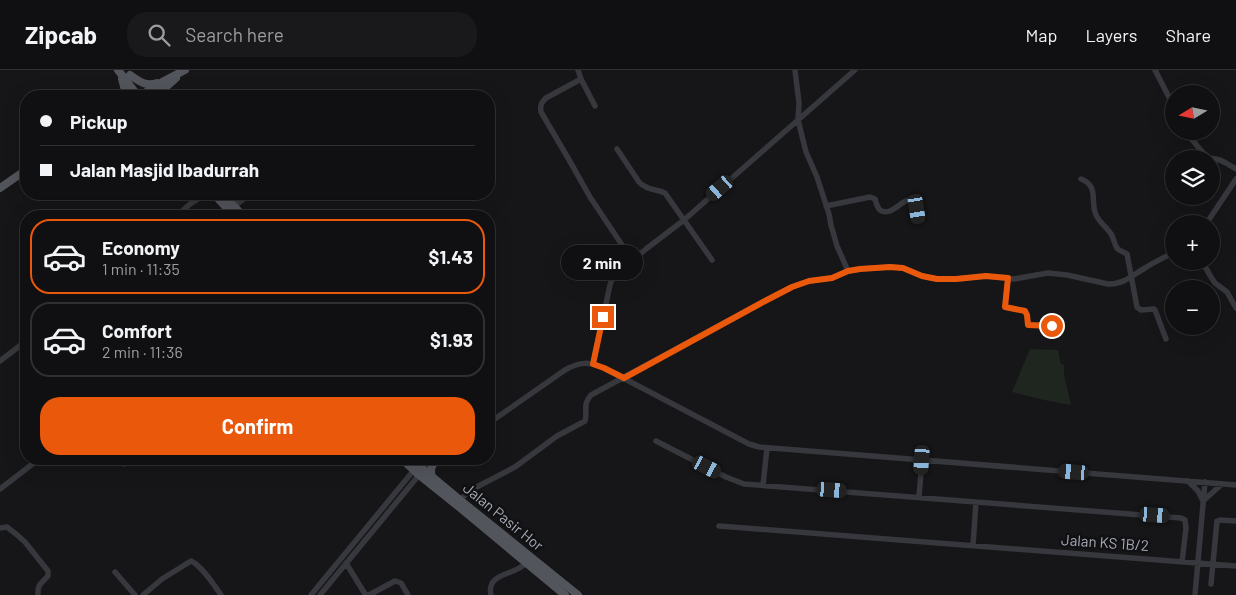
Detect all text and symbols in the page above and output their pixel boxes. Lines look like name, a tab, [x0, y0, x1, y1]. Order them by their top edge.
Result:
search box	[127, 12, 477, 57]
text: Zipcab	[25, 20, 97, 49]
icon: search	[145, 21, 173, 49]
text: Search here	[185, 23, 284, 46]
text: Map	[1025, 24, 1057, 46]
text: Layers	[1085, 24, 1138, 46]
text: Share	[1166, 24, 1211, 46]
north arrow	[1165, 85, 1220, 140]
map controls	[1165, 85, 1220, 335]
text: Pickup	[70, 110, 128, 133]
button: layers	[1165, 150, 1220, 205]
text: Jalan Masjid Ibadurrah	[70, 158, 259, 181]
car	[703, 172, 736, 204]
car	[907, 193, 926, 225]
button: +	[1165, 215, 1220, 270]
icon: car	[42, 234, 87, 279]
text: Economy	[102, 236, 180, 259]
callout: 2 min	[562, 244, 644, 280]
text: $1.43	[429, 245, 473, 268]
text: 2 min	[583, 253, 621, 272]
text: 1 min · 11:35	[102, 259, 180, 278]
button: −	[1165, 280, 1220, 335]
route end	[592, 306, 614, 328]
route start	[1041, 315, 1063, 337]
icon: car	[42, 317, 87, 362]
text: Comfort	[102, 319, 172, 342]
text: $1.93	[430, 328, 473, 351]
text: 2 min · 11:36	[102, 342, 183, 361]
button: Confirm	[40, 397, 475, 455]
car	[913, 445, 930, 475]
car	[690, 454, 723, 480]
car	[1058, 463, 1089, 481]
street label: Jalan Pasir Hor	[460, 478, 548, 554]
car	[816, 481, 847, 499]
car	[1139, 506, 1170, 524]
street label: Jalan KS 1B/2	[1061, 530, 1150, 554]

